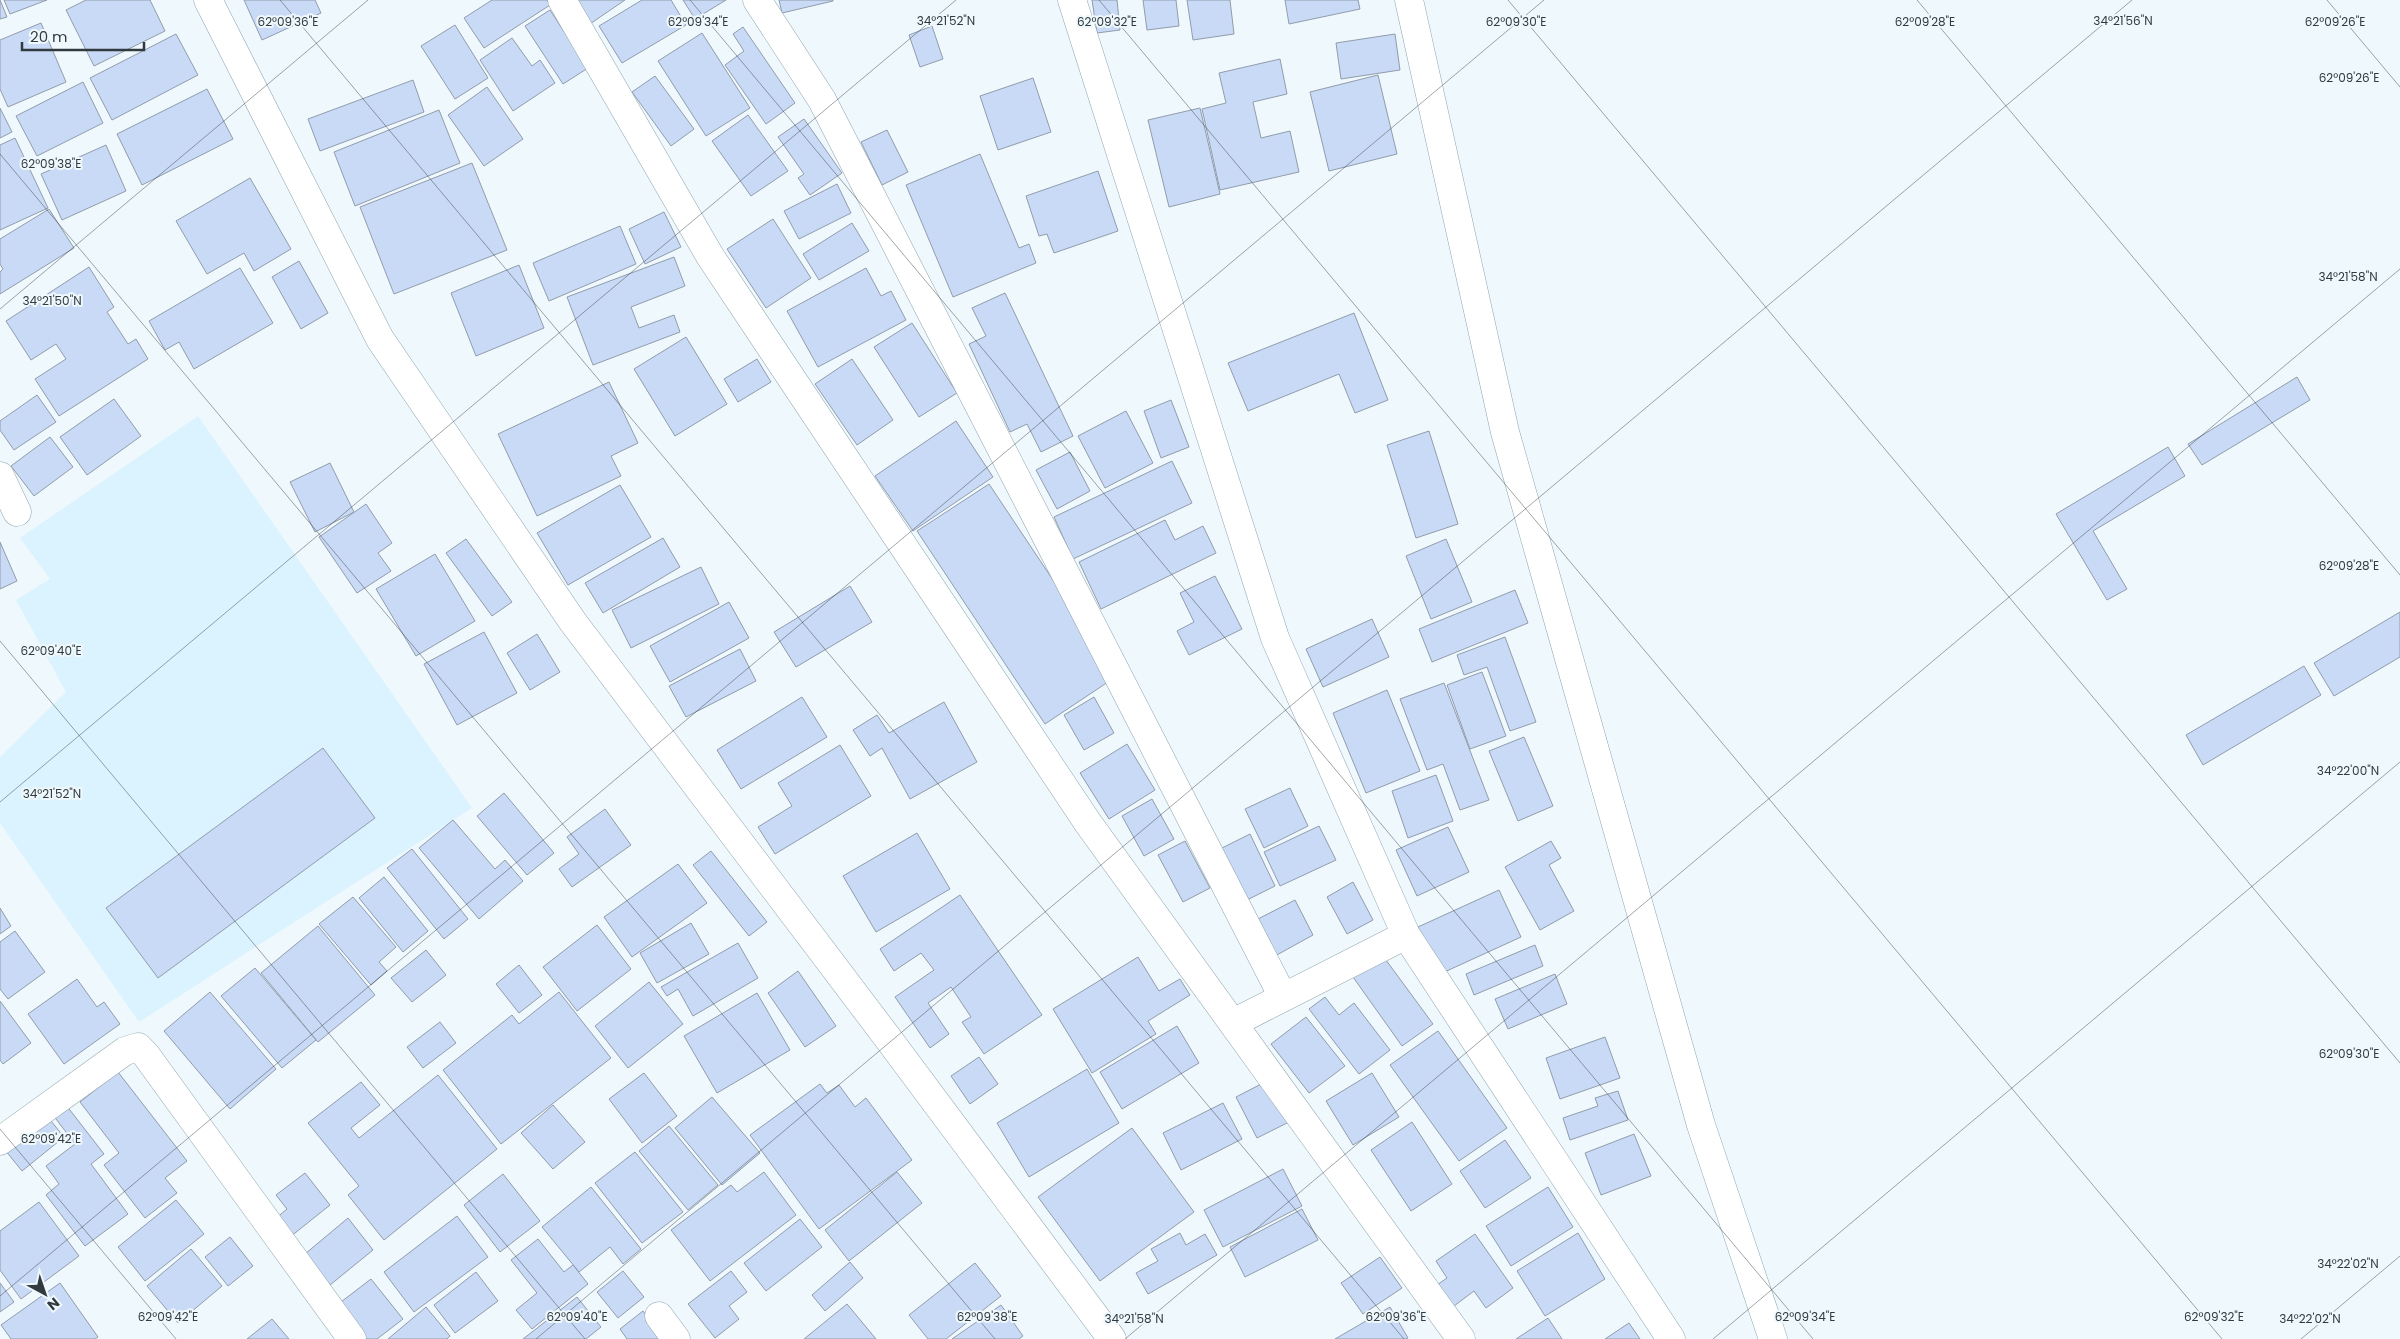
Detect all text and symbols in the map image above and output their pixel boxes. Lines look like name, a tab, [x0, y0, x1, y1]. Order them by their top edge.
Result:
text: 34°21'52"N	[917, 12, 975, 29]
text: 34°21'56"N	[2093, 12, 2153, 29]
text: 62°09'36"E	[258, 13, 318, 30]
text: 62°09'34"E	[668, 13, 728, 30]
text: 62°09'32"E	[1077, 13, 1137, 30]
text: 62°09'30"E	[1486, 13, 1546, 30]
text: 62°09'28"E	[1895, 13, 1955, 30]
text: 62°09'26"E	[2305, 13, 2365, 30]
scale bar	[22, 20, 145, 52]
text: 20 m	[30, 26, 68, 47]
text: 62°09'26"E	[2319, 69, 2379, 86]
text: 62°09'38"E	[21, 155, 81, 172]
text: 34°21'58"N	[2318, 268, 2378, 285]
text: 34°21'50"N	[22, 292, 82, 309]
text: 62°09'28"E	[2319, 557, 2379, 574]
text: 62°09'40"E	[20, 642, 82, 659]
text: 34°22'00"N	[2317, 762, 2379, 779]
text: 34°21'52"N	[23, 785, 81, 802]
text: 62°09'30"E	[2319, 1045, 2379, 1062]
text: 62°09'42"E	[21, 1130, 81, 1147]
text: 34°22'02"N	[2317, 1255, 2379, 1272]
north arrow	[20, 1269, 70, 1319]
text: N	[43, 1293, 64, 1315]
text: 62°09'42"E	[138, 1308, 198, 1325]
text: 62°09'40"E	[546, 1308, 608, 1325]
text: 62°09'38"E	[957, 1308, 1017, 1325]
text: 62°09'36"E	[1366, 1308, 1426, 1325]
text: 62°09'34"E	[1775, 1308, 1835, 1325]
text: 62°09'32"E	[2184, 1308, 2244, 1325]
text: 34°21'58"N	[1104, 1310, 1164, 1327]
text: 34°22'02"N	[2279, 1310, 2341, 1327]

